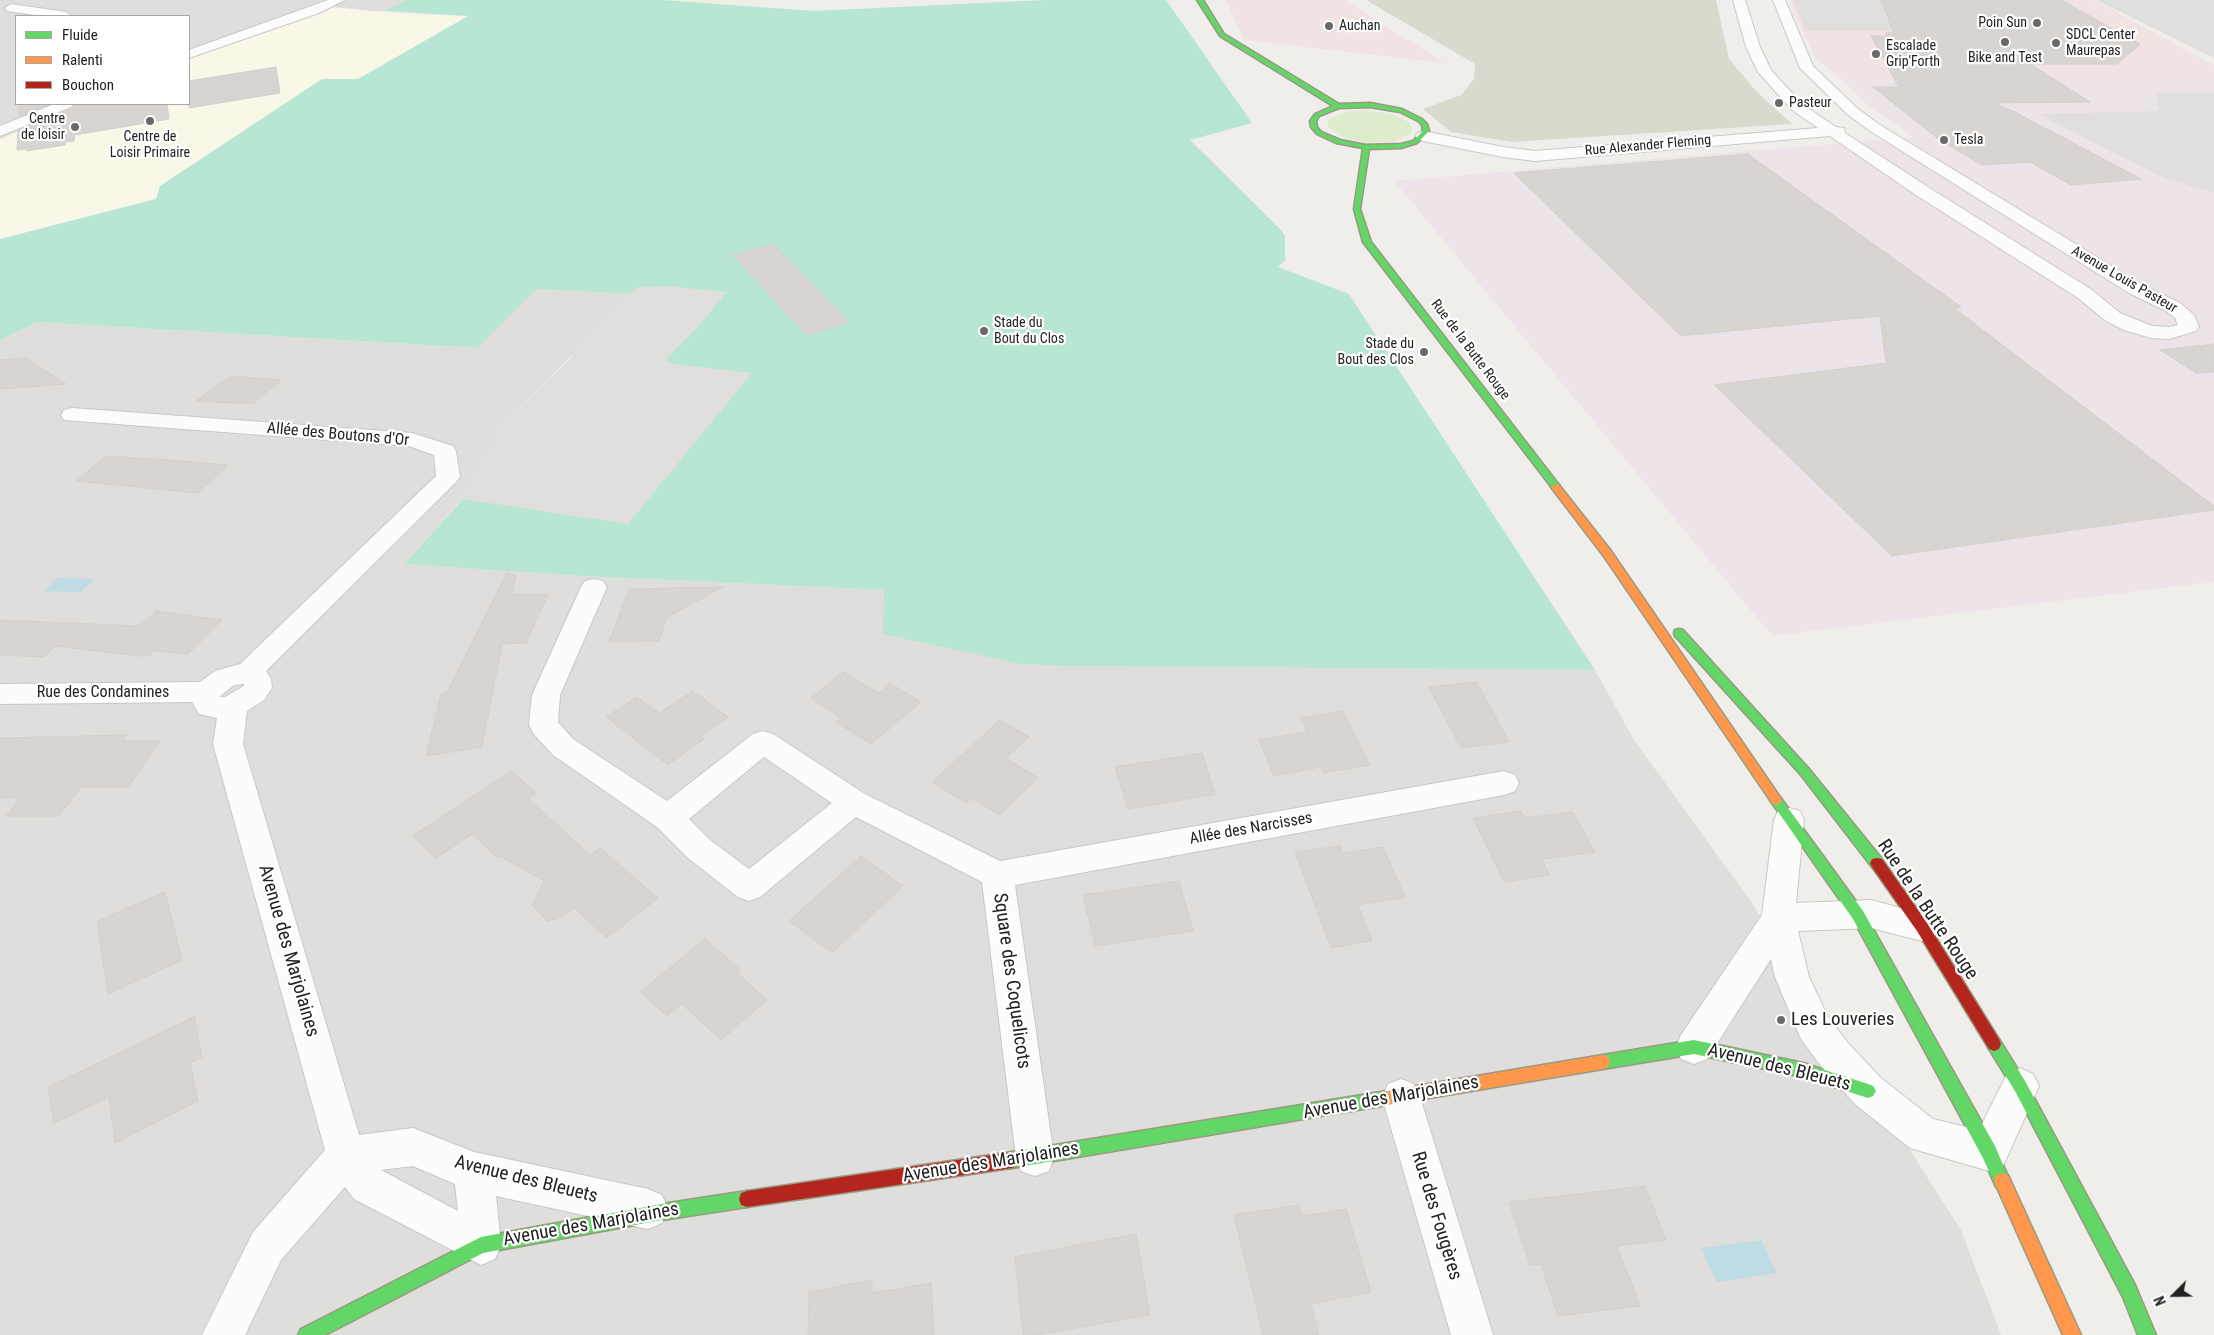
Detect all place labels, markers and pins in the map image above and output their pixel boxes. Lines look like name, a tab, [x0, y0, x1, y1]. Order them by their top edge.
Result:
place label: Poin Sun	[1978, 15, 2027, 31]
marker: Poin Sun	[2031, 17, 2043, 29]
place label: Auchan	[1339, 18, 1380, 34]
marker: Auchan	[1323, 20, 1335, 32]
place label: SDCL Center Maurepas	[2066, 27, 2135, 59]
marker: Bike and Test	[1999, 36, 2011, 48]
marker: SDCL Center Maurepas	[2050, 37, 2062, 49]
place label: Escalade Grip'Forth	[1886, 38, 1940, 70]
marker: Escalade Grip'Forth	[1870, 48, 1882, 60]
place label: Bike and Test	[1968, 50, 2042, 66]
place label: Pasteur	[1789, 95, 1832, 111]
marker: Pasteur	[1773, 97, 1785, 109]
place label: Centre de loisir	[21, 111, 65, 144]
marker: Centre de Loisir Primaire	[144, 115, 156, 127]
marker: Centre de loisir	[69, 121, 81, 133]
place label: Centre de Loisir Primaire	[110, 129, 190, 162]
place label: Tesla	[1954, 132, 1983, 148]
marker: Tesla	[1938, 134, 1950, 146]
place label: Stade du Bout du Clos	[994, 315, 1064, 348]
marker: Stade du Bout du Clos	[978, 325, 990, 337]
place label: Stade du Bout des Clos	[1338, 336, 1414, 368]
marker: Stade du Bout des Clos	[1418, 346, 1430, 358]
place label: Les Louveries	[1791, 1009, 1894, 1031]
marker: Les Louveries	[1775, 1014, 1787, 1026]

